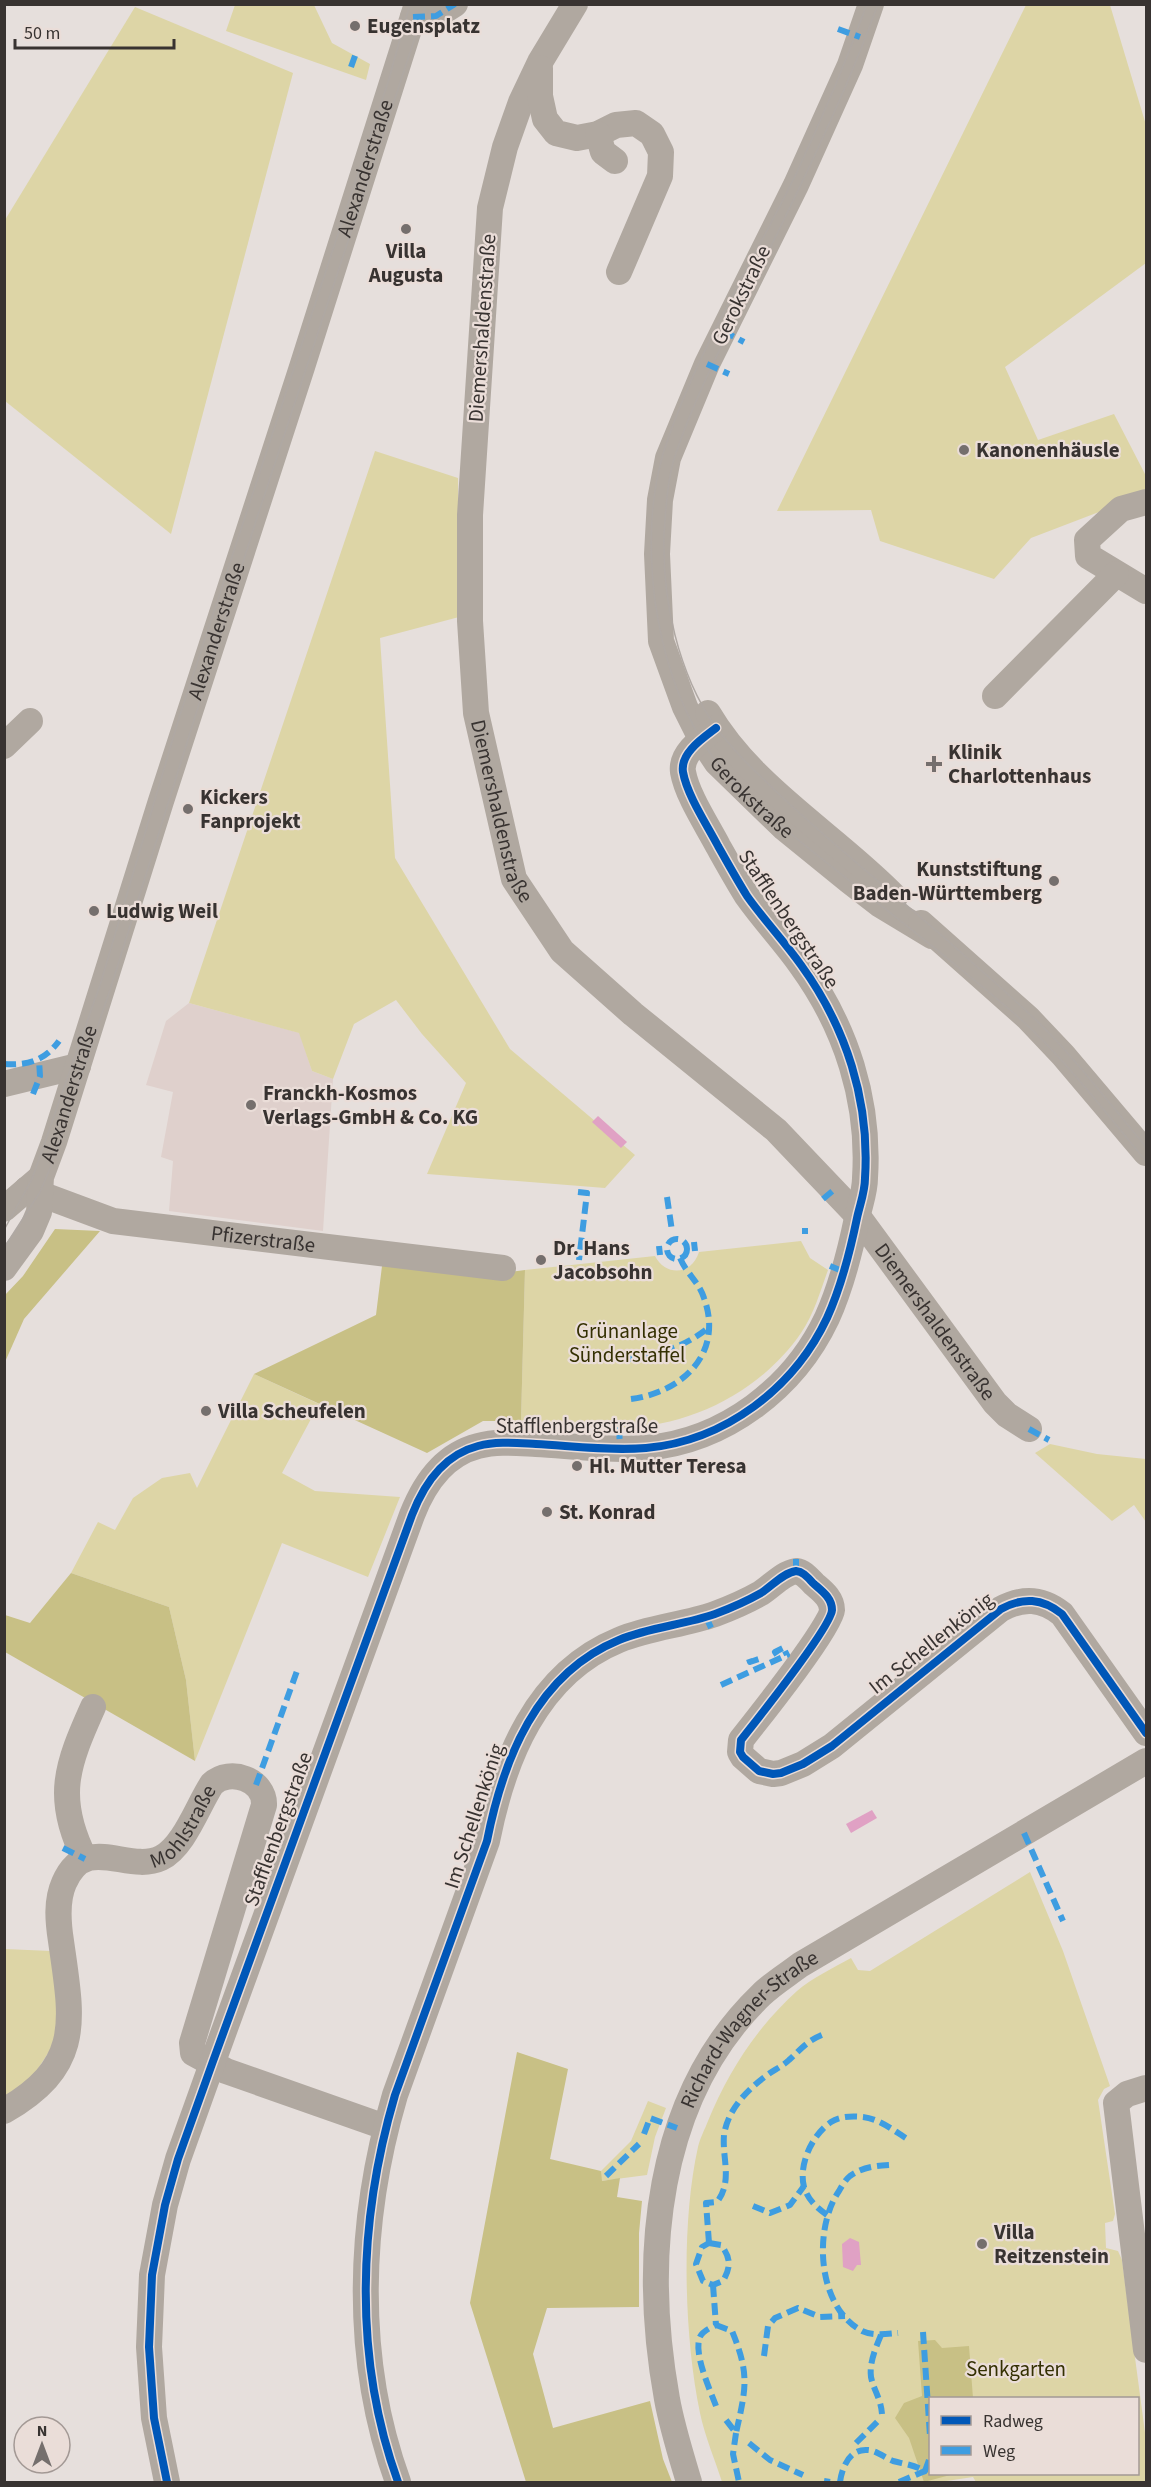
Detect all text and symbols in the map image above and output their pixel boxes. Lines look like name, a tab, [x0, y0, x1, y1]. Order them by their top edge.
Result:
place label: Eugensplatz	[367, 11, 480, 41]
scale bar	[15, 12, 174, 50]
marker: Eugensplatz	[348, 19, 362, 33]
text: 50 m	[24, 21, 60, 46]
street label: Alexanderstraße	[329, 96, 401, 241]
marker: Villa Augusta	[399, 222, 413, 236]
street label: Diemershaldenstraße	[460, 233, 504, 423]
place label: Villa Augusta	[368, 236, 443, 290]
street label: Gerokstraße	[704, 240, 778, 350]
place label: Kanonenhäusle	[976, 435, 1120, 465]
marker: Kanonenhäusle	[957, 443, 971, 457]
street label: Alexanderstraße	[180, 558, 253, 704]
street label: Diemershaldenstraße	[463, 717, 541, 909]
place label: Klinik Charlottenhaus	[948, 737, 1091, 791]
street label: Gerokstraße	[702, 749, 801, 846]
marker: Klinik Charlottenhaus	[925, 755, 943, 773]
place label: Kickers Fanprojekt	[200, 782, 301, 836]
marker: Kickers Fanprojekt	[181, 802, 195, 816]
street label: Stafflenbergstraße	[731, 843, 847, 995]
place label: Kunststiftung Baden-Württemberg	[853, 854, 1042, 908]
marker: Kunststiftung Baden-Württemberg	[1047, 874, 1061, 888]
place label: Ludwig Weil	[106, 896, 218, 926]
marker: Ludwig Weil	[87, 904, 101, 918]
street label: Alexanderstraße	[33, 1021, 105, 1167]
place label: Franckh-Kosmos Verlags-GmbH & Co. KG	[262, 1078, 478, 1132]
marker: Franckh-Kosmos Verlags-GmbH & Co. KG	[244, 1098, 258, 1112]
street label: Pfizerstraße	[209, 1218, 317, 1260]
place label: Dr. Hans Jacobsohn	[553, 1233, 653, 1287]
street label: Diemershaldenstraße	[867, 1237, 1003, 1407]
marker: Dr. Hans Jacobsohn	[534, 1253, 548, 1267]
park label: Grünanlage Sünderstaffel	[569, 1316, 685, 1370]
place label: Villa Scheufelen	[217, 1396, 366, 1426]
marker: Villa Scheufelen	[199, 1404, 213, 1418]
street label: Stafflenbergstraße	[496, 1411, 658, 1441]
place label: Hl. Mutter Teresa	[589, 1451, 747, 1481]
marker: Hl. Mutter Teresa	[570, 1459, 584, 1473]
place label: St. Konrad	[559, 1497, 655, 1527]
marker: St. Konrad	[540, 1505, 554, 1519]
street label: Im Schellenkönig	[862, 1584, 1000, 1701]
street label: Im Schellenkönig	[436, 1739, 512, 1892]
street label: Stafflenbergstraße	[236, 1748, 320, 1910]
street label: Mohlstraße	[146, 1779, 223, 1876]
street label: Richard-Wagner-Straße	[673, 1942, 824, 2113]
place label: Villa Reitzenstein	[993, 2217, 1109, 2271]
marker: Villa Reitzenstein	[975, 2237, 989, 2251]
park label: Senkgarten	[966, 2354, 1066, 2384]
legend	[929, 2397, 1139, 2475]
text: Radweg	[983, 2409, 1043, 2434]
north arrow	[12, 2415, 72, 2475]
text: N	[37, 2420, 47, 2442]
text: Weg	[983, 2439, 1015, 2464]

